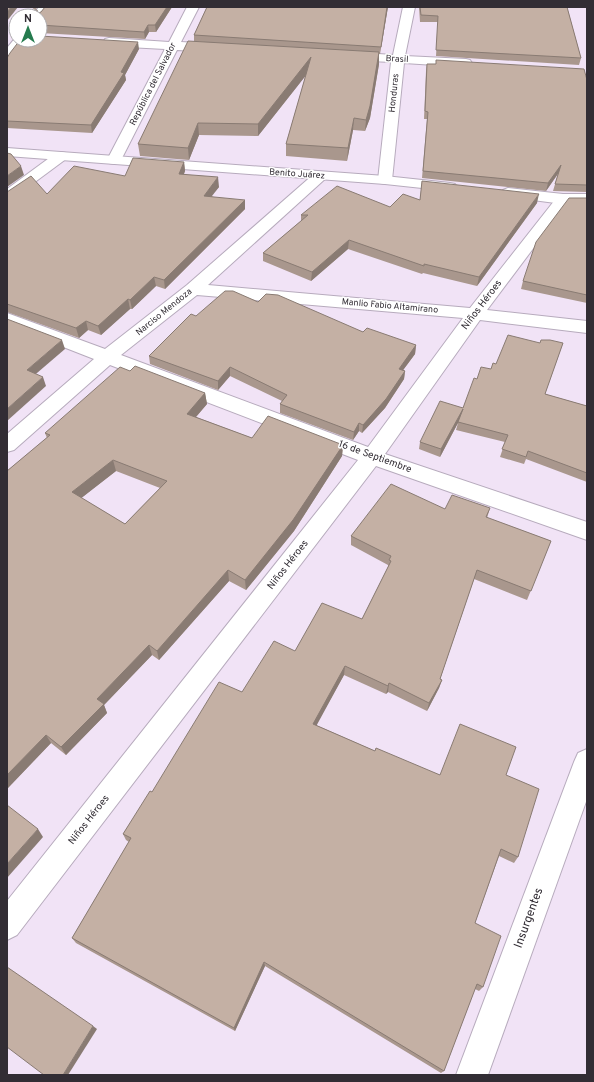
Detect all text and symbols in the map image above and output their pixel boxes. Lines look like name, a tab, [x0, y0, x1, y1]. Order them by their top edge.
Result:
north arrow	[8, 8, 48, 48]
text: N	[24, 12, 32, 26]
street label: República del Salvador	[127, 40, 179, 127]
street label: Brasil	[385, 53, 409, 65]
street label: Honduras	[386, 73, 402, 113]
street label: Benito Juárez	[269, 167, 325, 181]
street label: Niños Héroes	[459, 277, 505, 333]
street label: Narciso Mendoza	[134, 286, 194, 338]
street label: Manlio Fabio Altamirano	[341, 296, 439, 316]
street label: 16 de Septiembre	[337, 438, 413, 476]
street label: Niños Héroes	[265, 537, 312, 592]
street label: Niños Héroes	[66, 792, 113, 847]
street label: Insurgentes	[511, 886, 547, 950]

